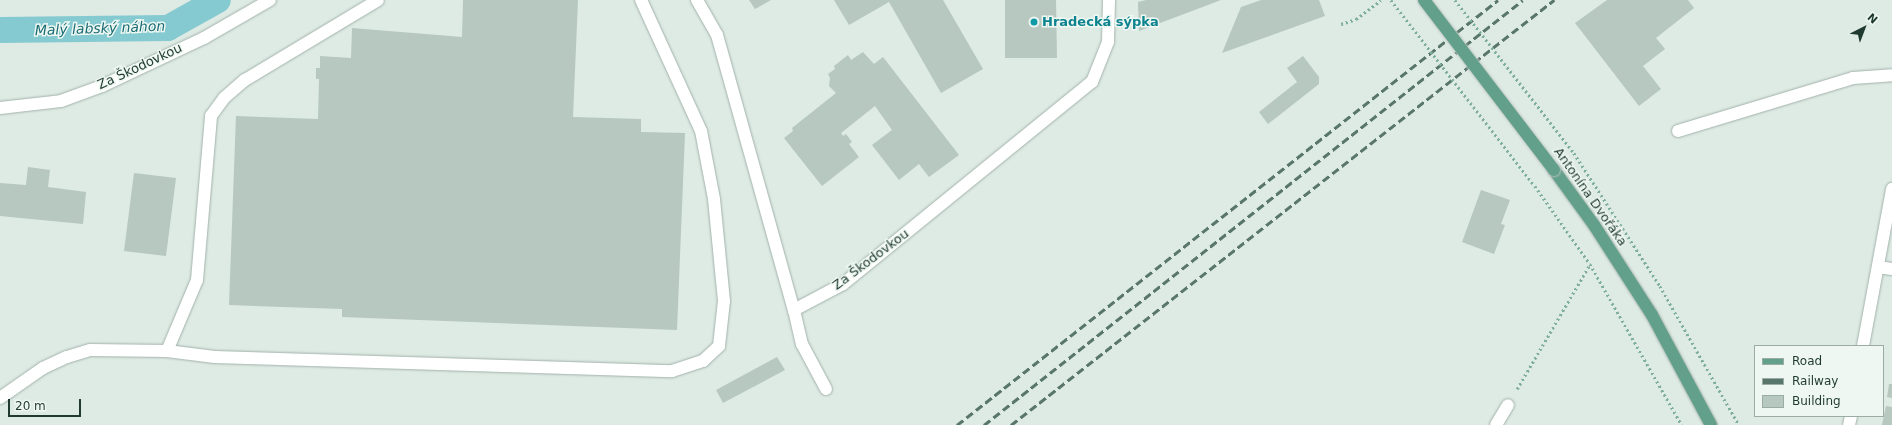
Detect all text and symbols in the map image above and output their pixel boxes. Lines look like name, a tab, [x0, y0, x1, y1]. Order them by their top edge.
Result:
north arrow	[1844, 8, 1884, 48]
text: N	[1865, 11, 1880, 27]
place label: Hradecká sýpka	[1042, 14, 1159, 30]
water label: Malý labský náhon	[34, 17, 166, 39]
marker: Hradecká sýpka	[1029, 17, 1039, 27]
street label: Za Škodovkou	[95, 41, 185, 93]
street label: Antonína Dvořáka	[1550, 145, 1630, 249]
street label: Za Škodovkou	[830, 226, 912, 294]
legend	[1754, 345, 1884, 417]
text: Road	[1792, 354, 1822, 368]
text: Railway	[1792, 374, 1838, 388]
scale bar	[10, 391, 83, 417]
text: Building	[1792, 394, 1841, 408]
text: 20 m	[15, 399, 46, 413]

